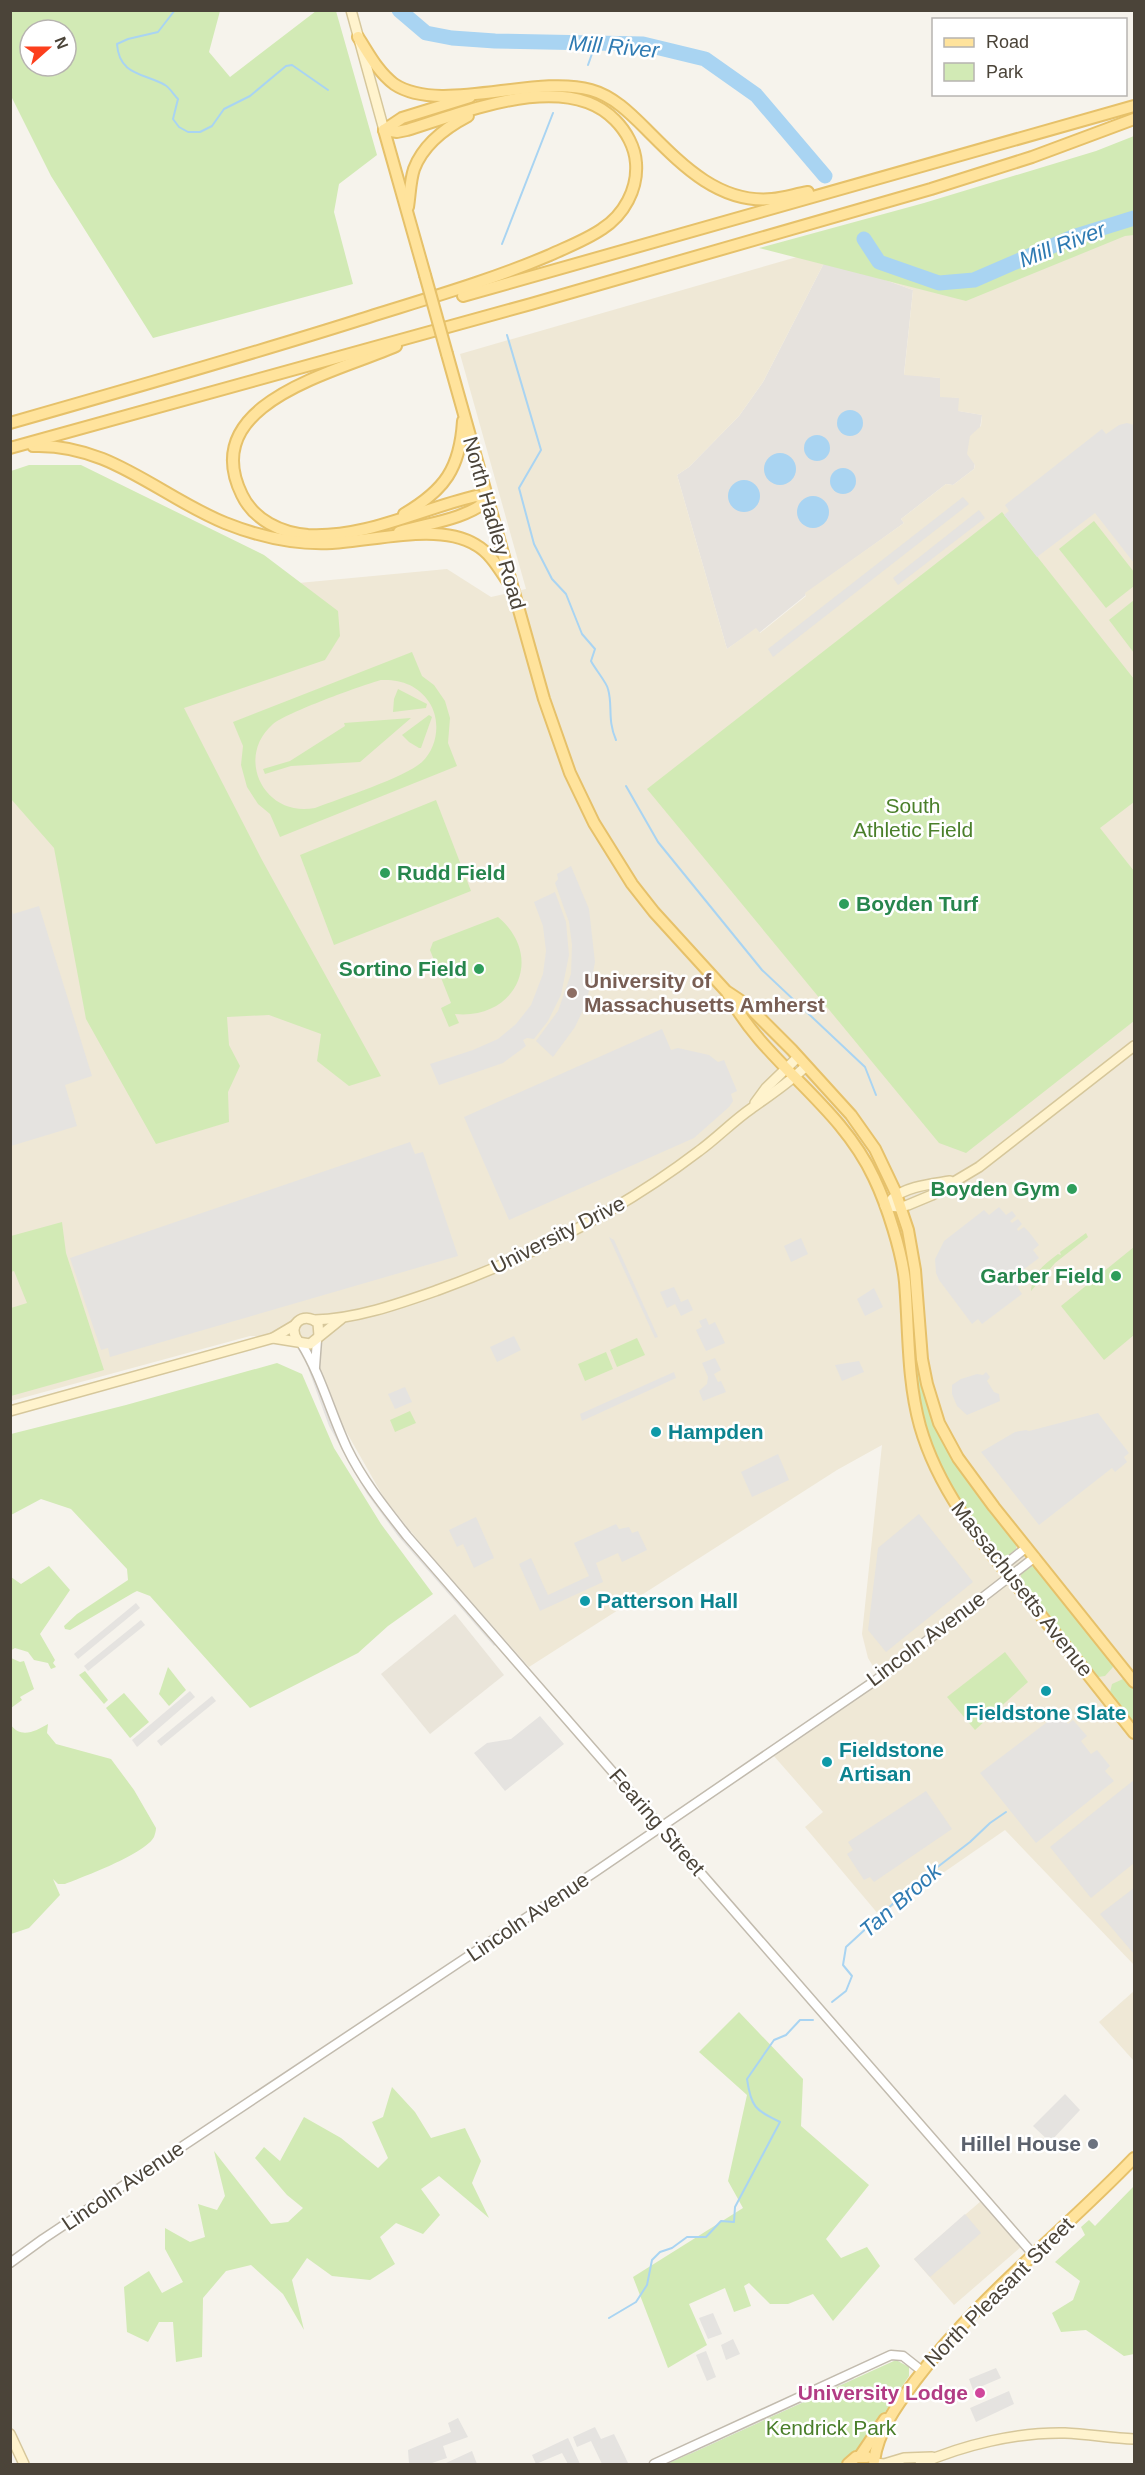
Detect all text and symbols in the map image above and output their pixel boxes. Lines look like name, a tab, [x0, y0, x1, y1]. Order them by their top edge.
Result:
north arrow	[18, 18, 78, 78]
legend	[932, 18, 1127, 96]
water label: Mill River	[568, 30, 662, 63]
text: Road	[986, 32, 1029, 52]
text: N	[52, 34, 72, 51]
text: Park	[986, 62, 1024, 82]
water label: Mill River	[1015, 216, 1110, 272]
street label: North Hadley Road	[459, 434, 530, 612]
park label: South Athletic Field	[853, 794, 973, 841]
place label: Rudd Field	[397, 861, 506, 884]
marker: Rudd Field	[378, 866, 392, 880]
place label: Boyden Turf	[856, 892, 979, 915]
marker: Boyden Turf	[837, 897, 851, 911]
place label: Sortino Field	[339, 957, 467, 980]
marker: Sortino Field	[472, 962, 486, 976]
place label: University of Massachusetts Amherst	[584, 969, 825, 1016]
marker: University of Massachusetts Amherst	[565, 986, 579, 1000]
place label: Boyden Gym	[930, 1177, 1060, 1200]
marker: Boyden Gym	[1065, 1182, 1079, 1196]
street label: University Drive	[487, 1191, 628, 1278]
place label: Garber Field	[980, 1264, 1104, 1287]
marker: Garber Field	[1109, 1269, 1123, 1283]
place label: Hampden	[668, 1420, 764, 1443]
marker: Hampden	[649, 1425, 663, 1439]
street label: Massachusetts Avenue	[947, 1497, 1098, 1681]
street label: Lincoln Avenue	[862, 1587, 989, 1691]
place label: Patterson Hall	[597, 1589, 738, 1612]
marker: Patterson Hall	[578, 1594, 592, 1608]
marker: Fieldstone Slate	[1039, 1684, 1053, 1698]
place label: Fieldstone Slate	[965, 1701, 1127, 1724]
place label: Fieldstone Artisan	[839, 1738, 944, 1785]
marker: Fieldstone Artisan	[820, 1755, 834, 1769]
street label: Fearing Street	[605, 1764, 710, 1880]
water label: Tan Brook	[855, 1858, 947, 1942]
street label: Lincoln Avenue	[462, 1867, 593, 1966]
place label: Hillel House	[961, 2132, 1081, 2155]
street label: Lincoln Avenue	[57, 2136, 188, 2235]
marker: Hillel House	[1086, 2137, 1100, 2151]
street label: North Pleasant Street	[920, 2212, 1078, 2371]
place label: University Lodge	[798, 2381, 968, 2404]
marker: University Lodge	[973, 2386, 987, 2400]
park label: Kendrick Park	[766, 2416, 897, 2439]

